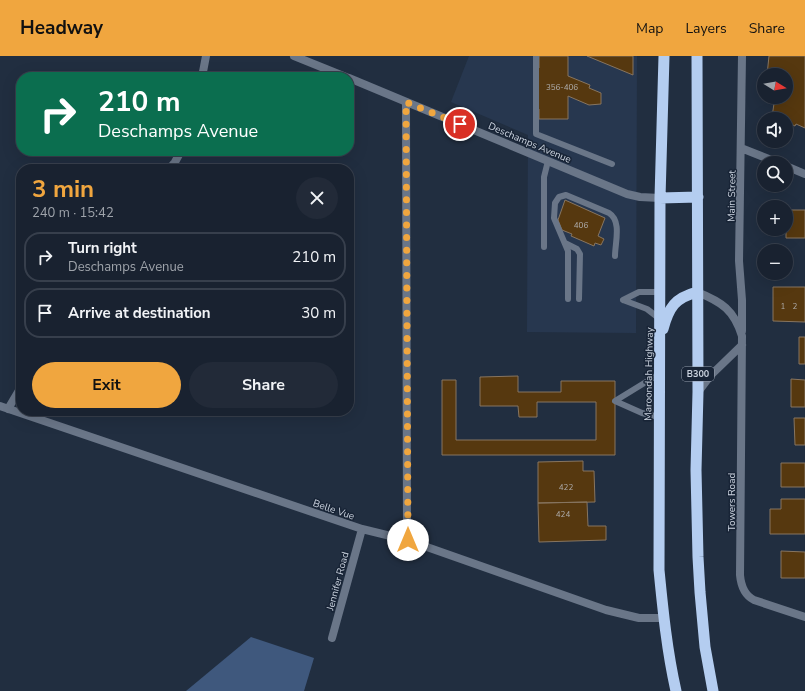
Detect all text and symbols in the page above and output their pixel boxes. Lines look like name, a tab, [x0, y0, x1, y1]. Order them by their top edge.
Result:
text: Headway	[20, 15, 103, 41]
text: Map	[636, 19, 663, 38]
text: Layers	[685, 19, 727, 38]
text: Share	[749, 19, 785, 38]
north arrow	[757, 68, 793, 104]
map controls	[757, 68, 793, 280]
house number: 356-406	[546, 82, 578, 93]
text: 210 m	[98, 83, 181, 121]
icon: right	[32, 88, 84, 140]
pin	[443, 107, 477, 141]
button: sound	[757, 112, 793, 148]
icon: arrive	[449, 113, 471, 135]
text: Deschamps Avenue	[98, 119, 258, 143]
street label: Deschamps Avenue	[486, 119, 573, 167]
button: search	[757, 156, 793, 192]
street label: Main Street	[725, 170, 739, 222]
text: 3 min	[32, 173, 94, 205]
button: close	[296, 177, 338, 219]
button: +	[757, 200, 793, 236]
text: 240 m · 15:42	[32, 204, 114, 222]
house number: 406	[574, 220, 588, 231]
text: Turn right	[68, 238, 137, 258]
button: −	[757, 244, 793, 280]
icon: right	[34, 246, 56, 268]
text: 210 m	[292, 247, 336, 267]
text: Deschamps Avenue	[68, 258, 184, 276]
house number: 1	[781, 301, 786, 312]
house number: 2	[793, 301, 798, 312]
icon: arrive	[34, 302, 56, 324]
text: Arrive at destination	[68, 303, 211, 323]
text: 30 m	[301, 303, 336, 323]
street label: Maroondah Highway	[641, 326, 657, 421]
button: Exit	[32, 362, 181, 408]
button: Share	[189, 362, 338, 408]
road number: B300	[682, 367, 714, 381]
street label: Towers Road	[725, 473, 739, 531]
house number: 422	[559, 482, 573, 493]
street label: Belle Vue	[311, 496, 356, 524]
house number: 424	[556, 509, 570, 520]
position arrow	[387, 519, 429, 561]
street label: Jennifer Road	[323, 550, 353, 613]

